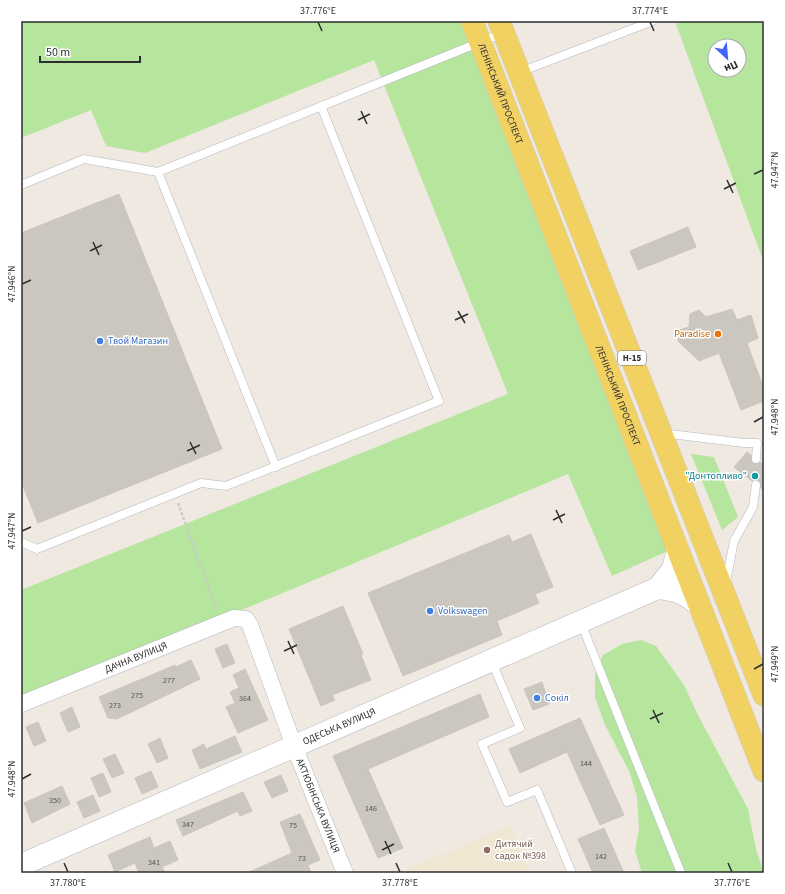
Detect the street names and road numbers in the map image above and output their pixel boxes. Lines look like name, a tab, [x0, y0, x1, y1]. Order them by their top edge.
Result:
street label: ЛЕНІНСЬКИЙ ПРОСПЕКТ	[474, 41, 526, 147]
street label: ЛЕНІНСЬКИЙ ПРОСПЕКТ	[592, 343, 644, 449]
road number: Н-15	[618, 351, 646, 365]
street label: ДАЧНА ВУЛИЦЯ	[103, 639, 169, 677]
street label: ОДЕСЬКА ВУЛИЦЯ	[300, 705, 378, 749]
street label: АКТЮБІНСЬКА ВУЛИЦЯ	[293, 756, 343, 855]

